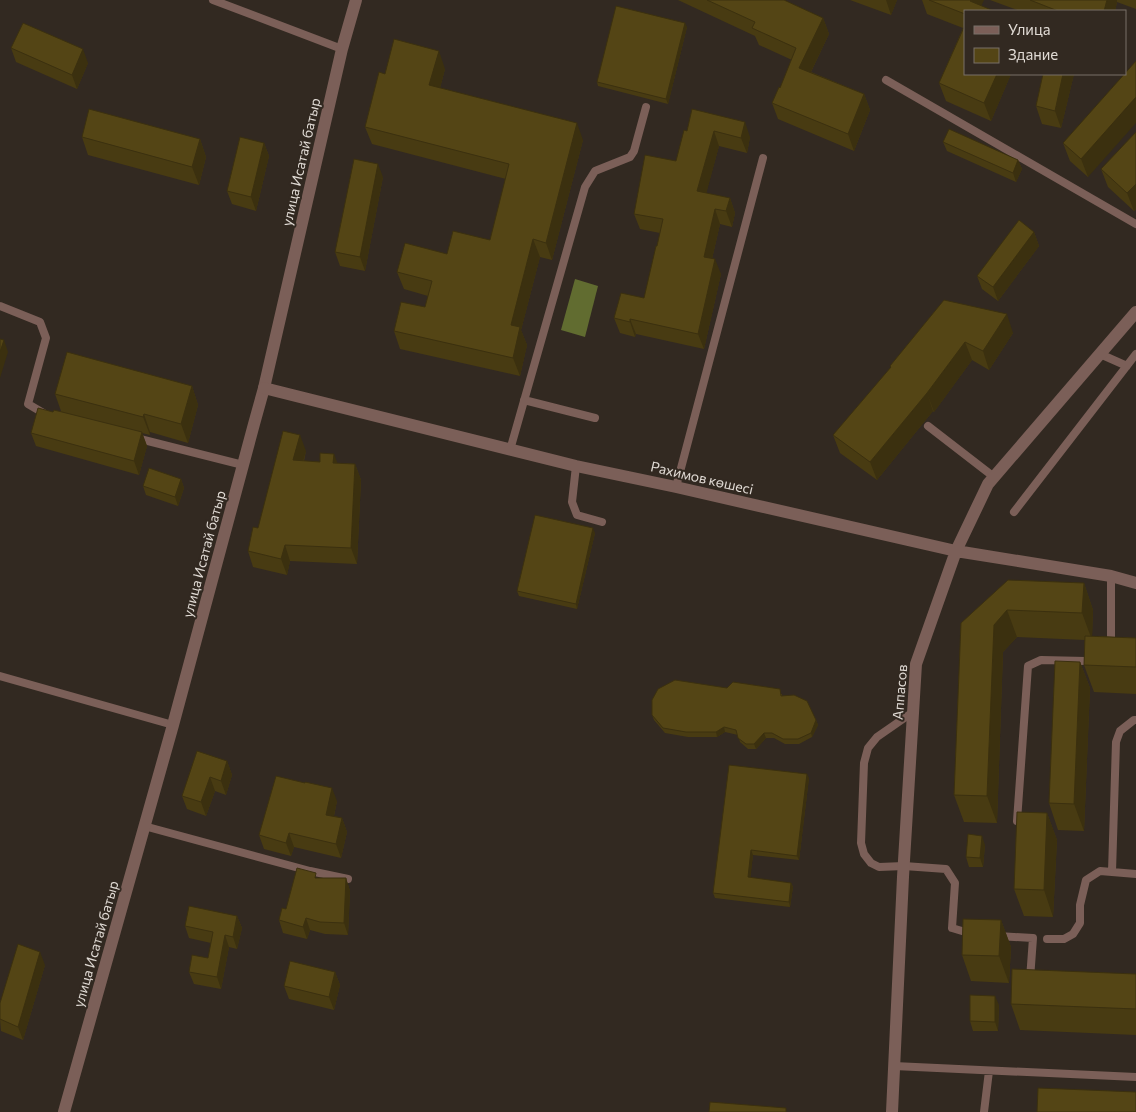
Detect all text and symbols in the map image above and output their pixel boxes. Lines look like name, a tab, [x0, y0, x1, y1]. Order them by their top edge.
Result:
legend	[964, 10, 1126, 75]
text: Улица	[1008, 20, 1050, 38]
text: Здание	[1008, 45, 1058, 63]
street label: улица Исатай батыр	[278, 96, 324, 228]
street label: Рахимов көшесі	[649, 457, 755, 498]
street label: улица Исатай батыр	[178, 488, 229, 619]
street label: Аппасов	[889, 664, 910, 720]
street label: улица Исатай батыр	[69, 879, 122, 1009]

